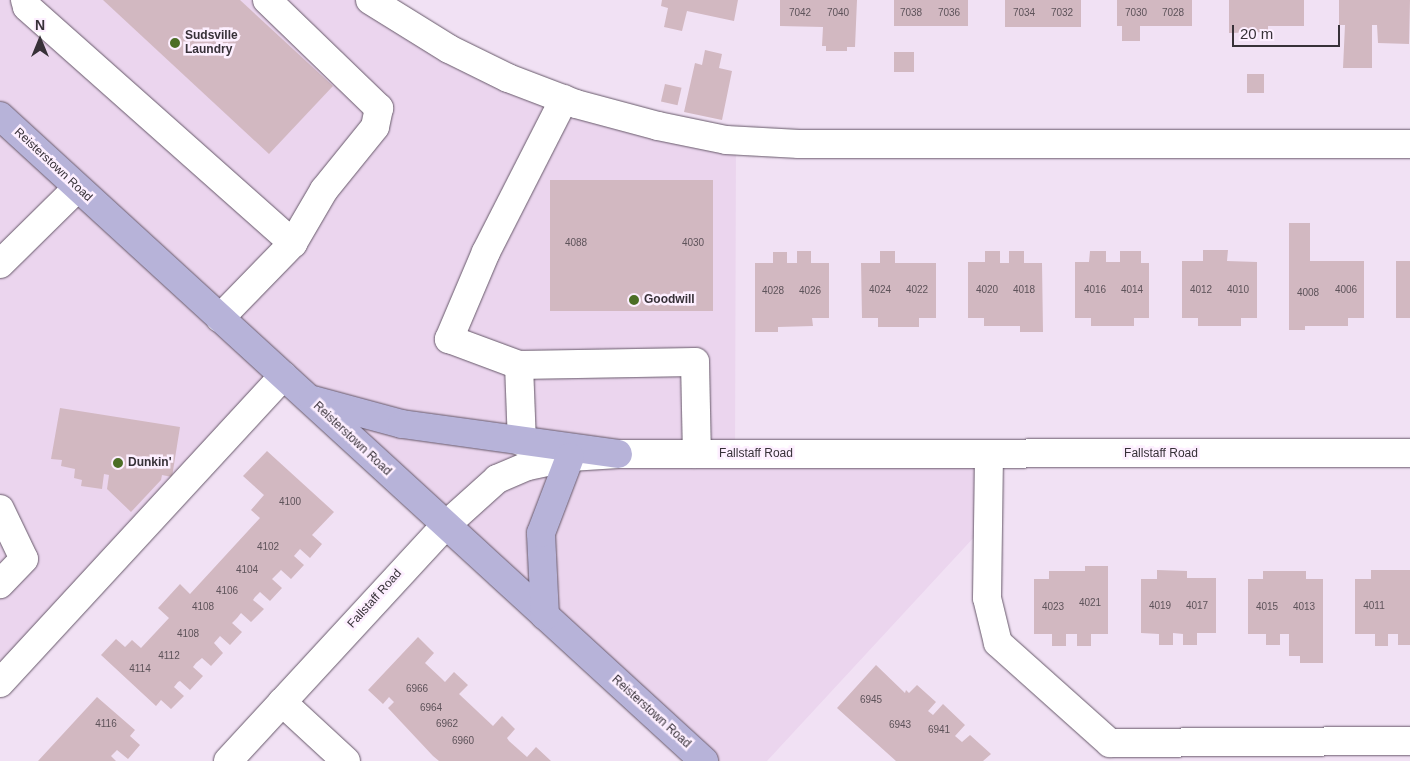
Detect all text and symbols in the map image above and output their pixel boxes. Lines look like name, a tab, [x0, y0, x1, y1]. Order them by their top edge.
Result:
house number: 7042	[789, 7, 811, 19]
house number: 7040	[827, 7, 849, 19]
house number: 7038	[900, 7, 922, 19]
house number: 7036	[938, 7, 960, 19]
house number: 7034	[1013, 7, 1035, 19]
house number: 7032	[1051, 7, 1073, 19]
house number: 7030	[1125, 7, 1147, 19]
house number: 7028	[1162, 7, 1184, 19]
north arrow	[15, 15, 65, 65]
scale bar	[1235, 15, 1342, 47]
text: N	[35, 17, 45, 33]
text: 20 m	[1240, 25, 1273, 42]
place label: Sudsville Laundry	[185, 29, 238, 57]
marker: Sudsville Laundry	[169, 37, 181, 49]
street label: Reisterstown Road	[11, 125, 95, 205]
house number: 4088	[565, 237, 587, 249]
house number: 4030	[682, 237, 704, 249]
house number: 4024	[869, 284, 891, 296]
house number: 4022	[906, 284, 928, 296]
house number: 4020	[976, 284, 998, 296]
house number: 4018	[1013, 284, 1035, 296]
house number: 4016	[1084, 284, 1106, 296]
house number: 4014	[1121, 284, 1143, 296]
house number: 4012	[1190, 284, 1212, 296]
house number: 4010	[1227, 284, 1249, 296]
house number: 4006	[1335, 284, 1357, 296]
house number: 4028	[762, 285, 784, 297]
house number: 4026	[799, 285, 821, 297]
house number: 4008	[1297, 287, 1319, 299]
place label: Goodwill	[644, 293, 695, 307]
marker: Goodwill	[628, 294, 640, 306]
street label: Reisterstown Road	[310, 399, 394, 479]
street label: Fallstaff Road	[719, 447, 793, 461]
street label: Fallstaff Road	[1124, 447, 1198, 461]
place label: Dunkin'	[128, 456, 172, 470]
marker: Dunkin'	[112, 457, 124, 469]
house number: 4100	[279, 496, 301, 508]
house number: 4102	[257, 541, 279, 553]
house number: 4104	[236, 564, 258, 576]
street label: Fallstaff Road	[345, 567, 405, 631]
house number: 4106	[216, 585, 238, 597]
house number: 4021	[1079, 597, 1101, 609]
house number: 4019	[1149, 600, 1171, 612]
house number: 4017	[1186, 600, 1208, 612]
house number: 4011	[1363, 600, 1385, 612]
house number: 4108	[192, 601, 214, 613]
house number: 4023	[1042, 601, 1064, 613]
house number: 4015	[1256, 601, 1278, 613]
house number: 4013	[1293, 601, 1315, 613]
house number: 4108	[177, 628, 199, 640]
house number: 4112	[158, 650, 180, 662]
house number: 4114	[129, 663, 151, 675]
street label: Reisterstown Road	[609, 673, 693, 751]
house number: 6966	[406, 683, 428, 695]
house number: 6945	[860, 694, 882, 706]
house number: 6964	[420, 702, 442, 714]
house number: 4116	[95, 718, 117, 730]
house number: 6962	[436, 718, 458, 730]
house number: 6943	[889, 719, 911, 731]
house number: 6941	[928, 724, 950, 736]
house number: 6960	[452, 735, 474, 747]

